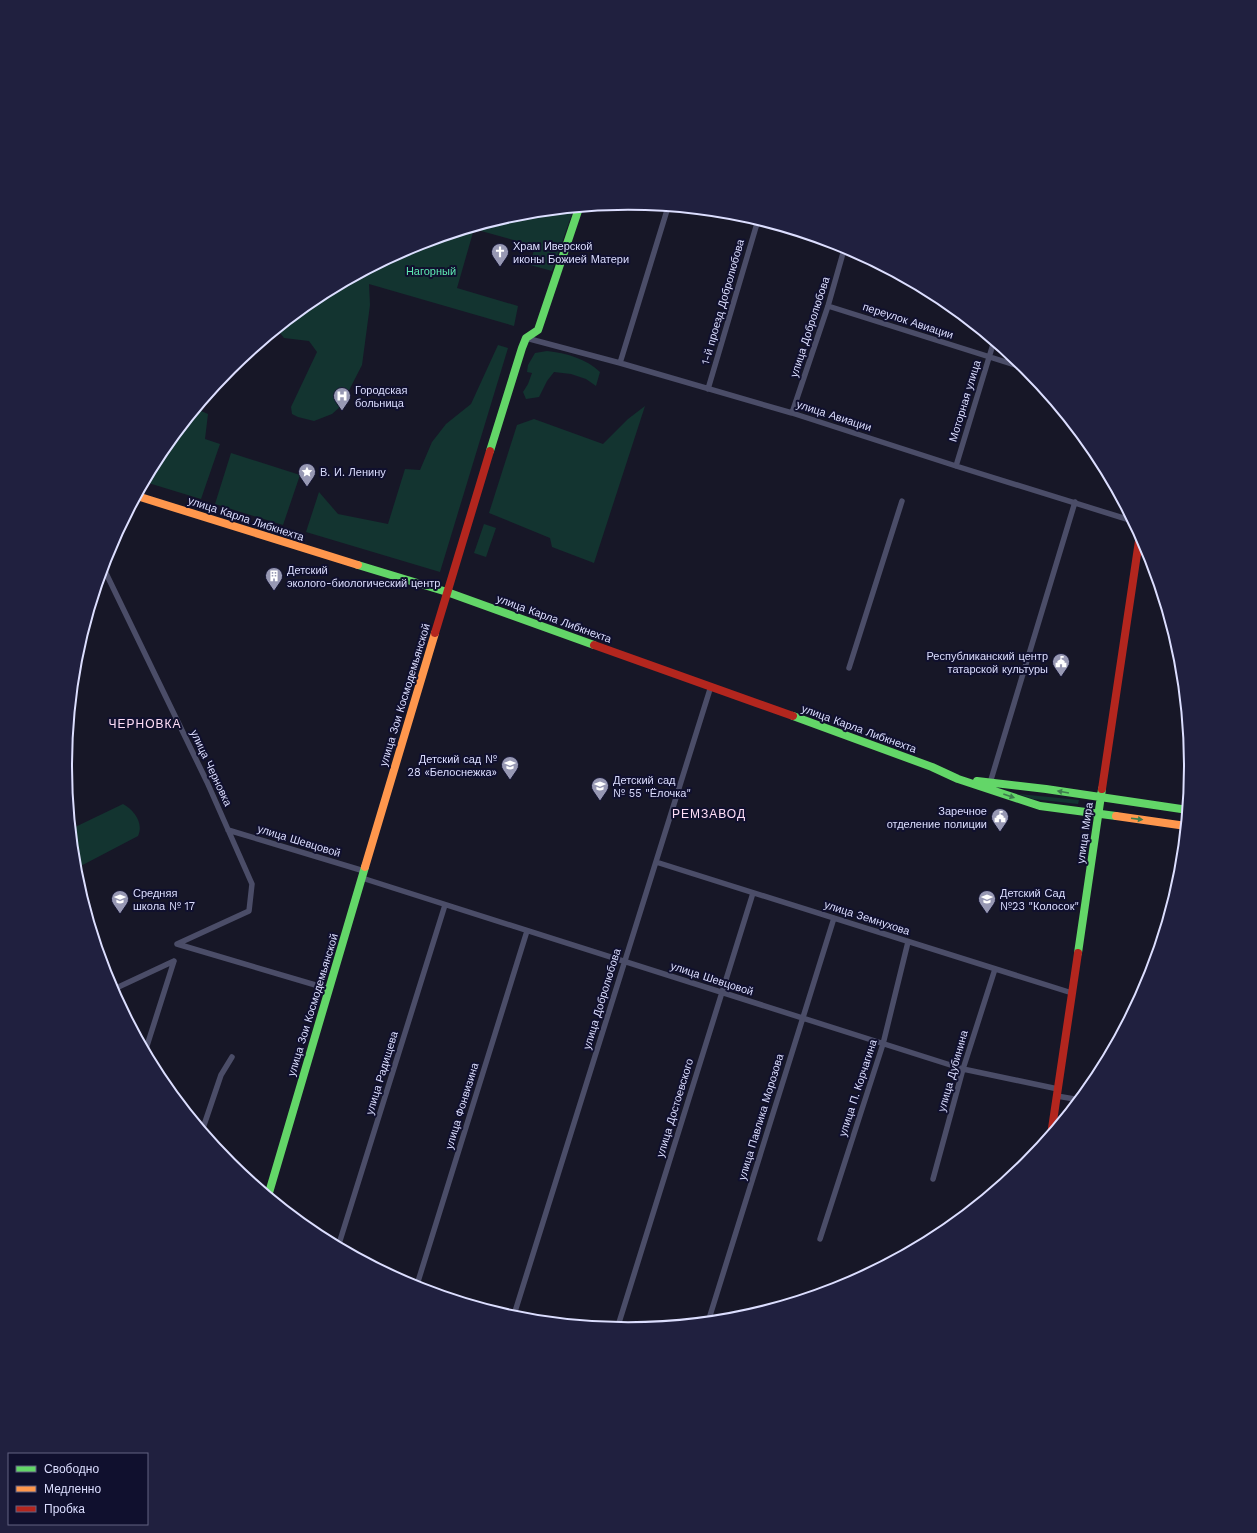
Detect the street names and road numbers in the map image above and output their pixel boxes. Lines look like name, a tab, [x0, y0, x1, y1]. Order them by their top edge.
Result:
street label: 1-й проезд Добролюбова	[699, 237, 747, 366]
street label: улица Добролюбова	[788, 274, 833, 379]
street label: переулок Авиации	[861, 300, 955, 342]
street label: Моторная улица	[946, 358, 984, 443]
street label: улица Авиации	[795, 398, 873, 434]
street label: улица Карла Либкнехта	[186, 494, 307, 544]
street label: улица Карла Либкнехта	[495, 592, 614, 646]
street label: улица Зои Космодемьянской	[377, 622, 433, 768]
street label: улица Карла Либкнехта	[800, 702, 919, 756]
street label: улица Черновка	[188, 728, 235, 809]
street label: улица Мира	[1074, 801, 1096, 864]
street label: улица Шевцовой	[256, 822, 342, 860]
street label: улица Земнухова	[823, 898, 912, 938]
street label: улица Зои Космодемьянской	[285, 932, 341, 1078]
street label: улица Добролюбова	[580, 946, 624, 1051]
street label: улица Шевцовой	[669, 959, 755, 999]
street label: улица Дубинина	[935, 1028, 971, 1113]
street label: улица Радищева	[363, 1029, 401, 1116]
street label: улица П. Корчагина	[836, 1037, 880, 1138]
street label: улица Павлика Морозова	[736, 1051, 787, 1182]
street label: улица Достоевского	[654, 1057, 696, 1159]
street label: улица Фонвизина	[443, 1060, 482, 1151]

